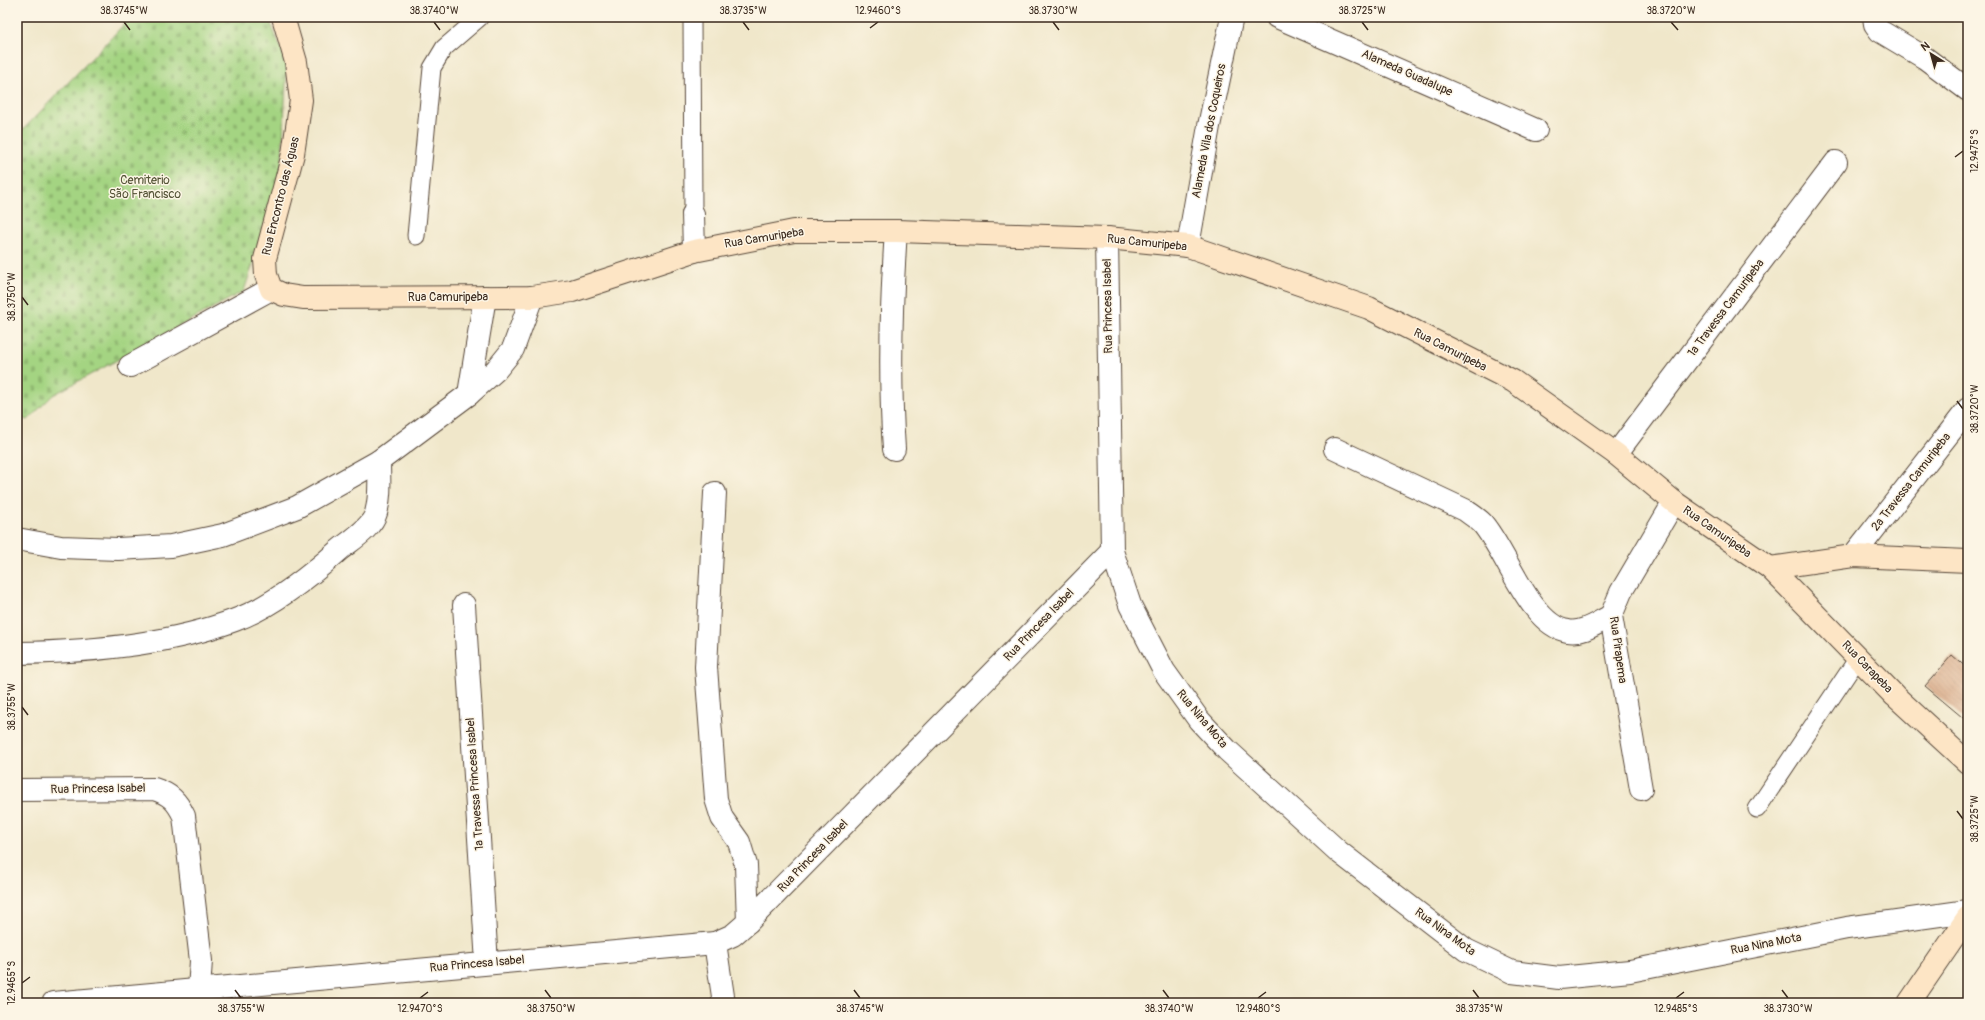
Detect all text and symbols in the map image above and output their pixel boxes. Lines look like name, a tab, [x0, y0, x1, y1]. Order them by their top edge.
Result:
text: 38.3745°W	[100, 5, 148, 17]
text: 38.3740°W	[409, 5, 459, 17]
text: 38.3735°W	[719, 5, 767, 17]
text: 12.9460°S	[855, 5, 901, 17]
text: 38.3730°W	[1028, 5, 1078, 17]
text: 38.3725°W	[1338, 5, 1386, 17]
text: 38.3720°W	[1646, 5, 1696, 17]
north arrow	[1911, 34, 1951, 74]
text: N	[1918, 39, 1933, 54]
street label: Alameda Guadalupe	[1359, 46, 1455, 100]
street label: Alameda Vila dos Coqueiros	[1189, 62, 1230, 200]
text: 12.9475°S	[1969, 129, 1981, 173]
street label: Rua Encontro das Águas	[258, 134, 303, 257]
park label: Cemiterio São Francisco	[109, 173, 181, 202]
street label: Rua Camuripeba	[723, 224, 805, 252]
street label: Rua Camuripeba	[1106, 231, 1188, 255]
street label: 1ª Travessa Camuripeba	[1684, 256, 1768, 360]
street label: Rua Princesa Isabel	[1100, 258, 1116, 354]
text: 38.3750°W	[6, 272, 18, 321]
street label: Rua Camuripeba	[408, 290, 489, 305]
street label: Rua Camuripeba	[1411, 325, 1490, 375]
text: 38.3720°W	[1969, 384, 1981, 434]
street label: 2ª Travessa Camuripeba	[1868, 430, 1954, 534]
street label: Rua Camuripeba	[1680, 503, 1755, 561]
street label: Rua Princesa Isabel	[1001, 585, 1078, 664]
street label: Rua Pirapema	[1606, 616, 1630, 685]
street label: Rua Carapeba	[1838, 638, 1896, 697]
text: 38.3755°W	[6, 683, 18, 731]
street label: Rua Nina Mota	[1173, 687, 1231, 752]
street label: 1ª Travessa Princesa Isabel	[463, 717, 487, 851]
street label: Rua Princesa Isabel	[50, 781, 146, 797]
text: 38.3725°W	[1969, 795, 1981, 843]
street label: Rua Princesa Isabel	[775, 816, 852, 895]
street label: Rua Nina Mota	[1412, 905, 1479, 959]
street label: Rua Nina Mota	[1729, 930, 1803, 958]
street label: Rua Princesa Isabel	[429, 952, 525, 976]
text: 12.9465°S	[6, 961, 18, 1005]
text: 38.3755°W	[217, 1003, 265, 1015]
text: 12.9470°S	[398, 1003, 443, 1015]
text: 38.3750°W	[527, 1003, 576, 1015]
text: 38.3745°W	[836, 1003, 884, 1015]
text: 38.3740°W	[1144, 1003, 1194, 1015]
text: 12.9480°S	[1236, 1003, 1281, 1015]
text: 38.3735°W	[1455, 1003, 1503, 1015]
text: 12.9485°S	[1654, 1003, 1698, 1015]
text: 38.3730°W	[1763, 1003, 1813, 1015]

